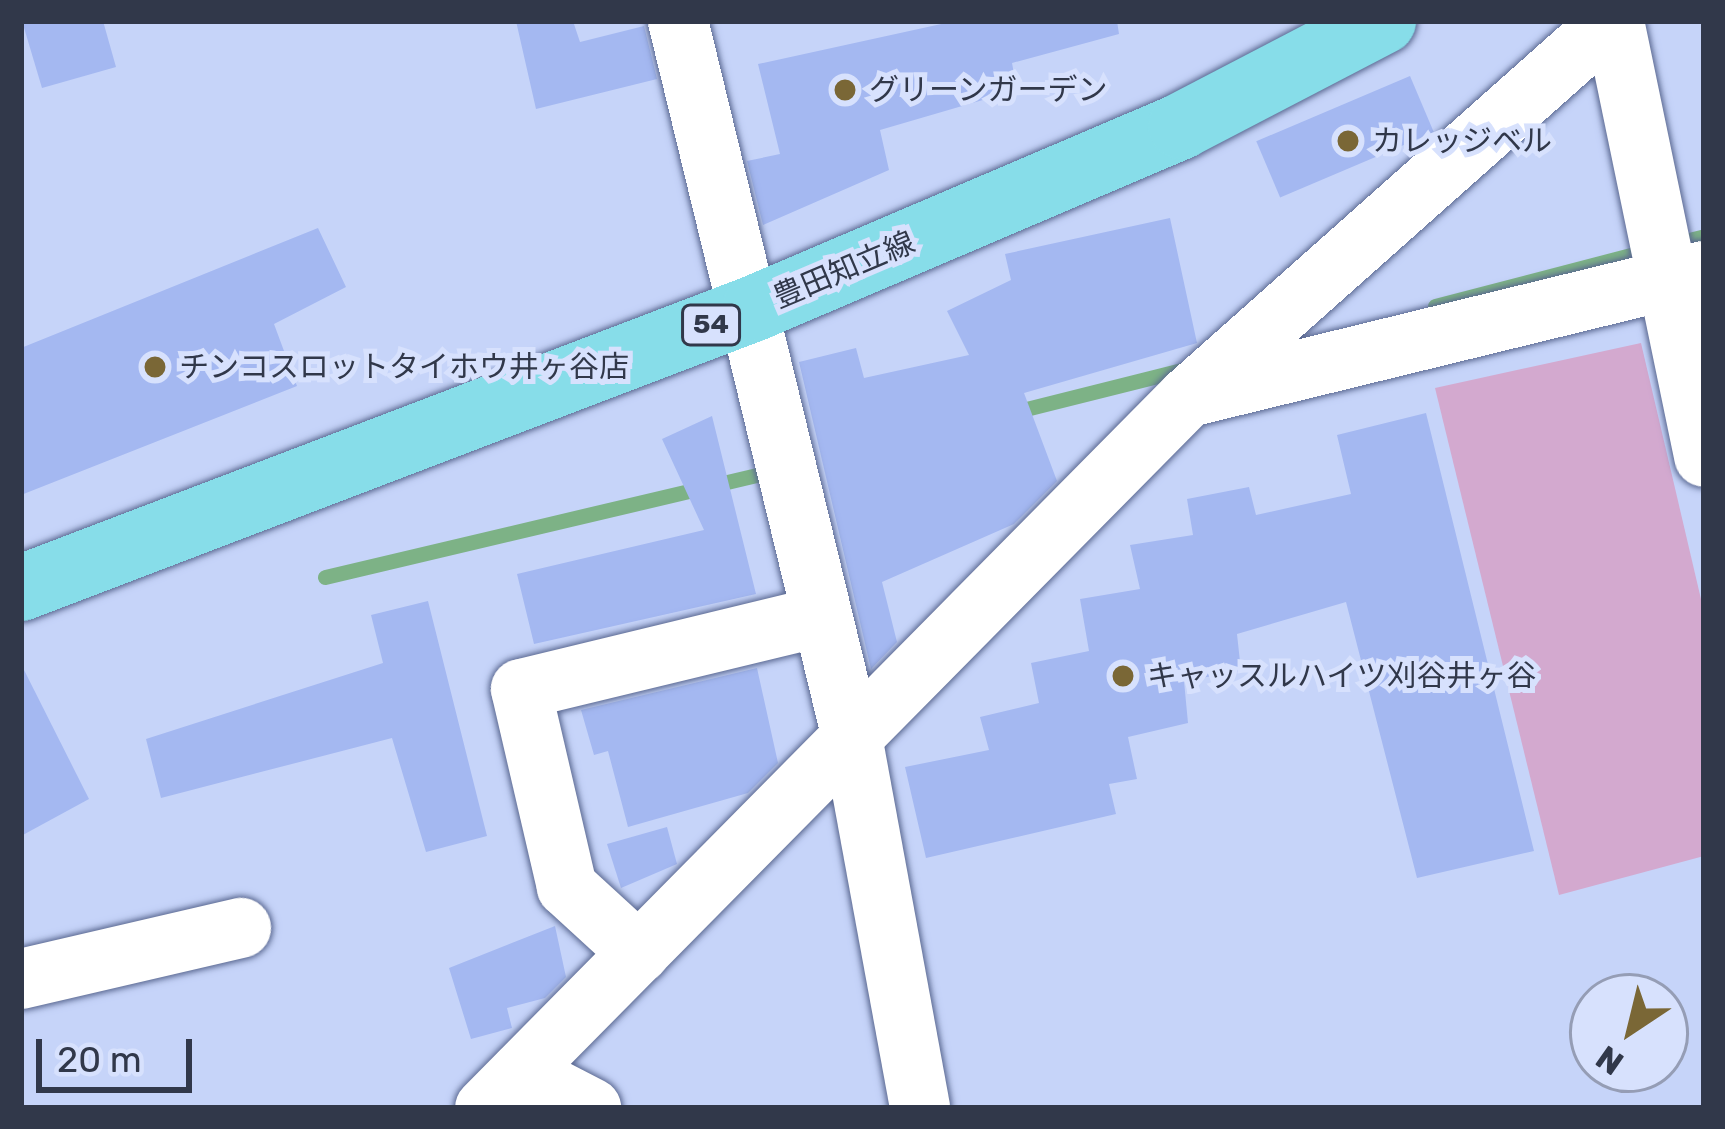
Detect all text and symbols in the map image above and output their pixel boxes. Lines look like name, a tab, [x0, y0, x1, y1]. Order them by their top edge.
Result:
place label: グリーンガーデン	[869, 72, 1109, 108]
marker: グリーンガーデン	[832, 77, 858, 103]
place label: カレッジベル	[1372, 123, 1552, 159]
marker: カレッジベル	[1335, 128, 1361, 154]
street label: 豊田知立線	[768, 224, 920, 316]
road number: 54	[681, 304, 741, 346]
place label: チンコスロットタイホウ井ヶ谷店	[179, 349, 629, 385]
marker: チンコスロットタイホウ井ヶ谷店	[142, 354, 168, 380]
place label: キャッスルハイツ刈谷井ヶ谷	[1147, 658, 1537, 694]
marker: キャッスルハイツ刈谷井ヶ谷	[1110, 663, 1136, 689]
north arrow	[1569, 973, 1689, 1093]
scale bar	[42, 1015, 198, 1089]
text: 20 m	[57, 1038, 142, 1081]
text: N	[1589, 1038, 1631, 1083]

